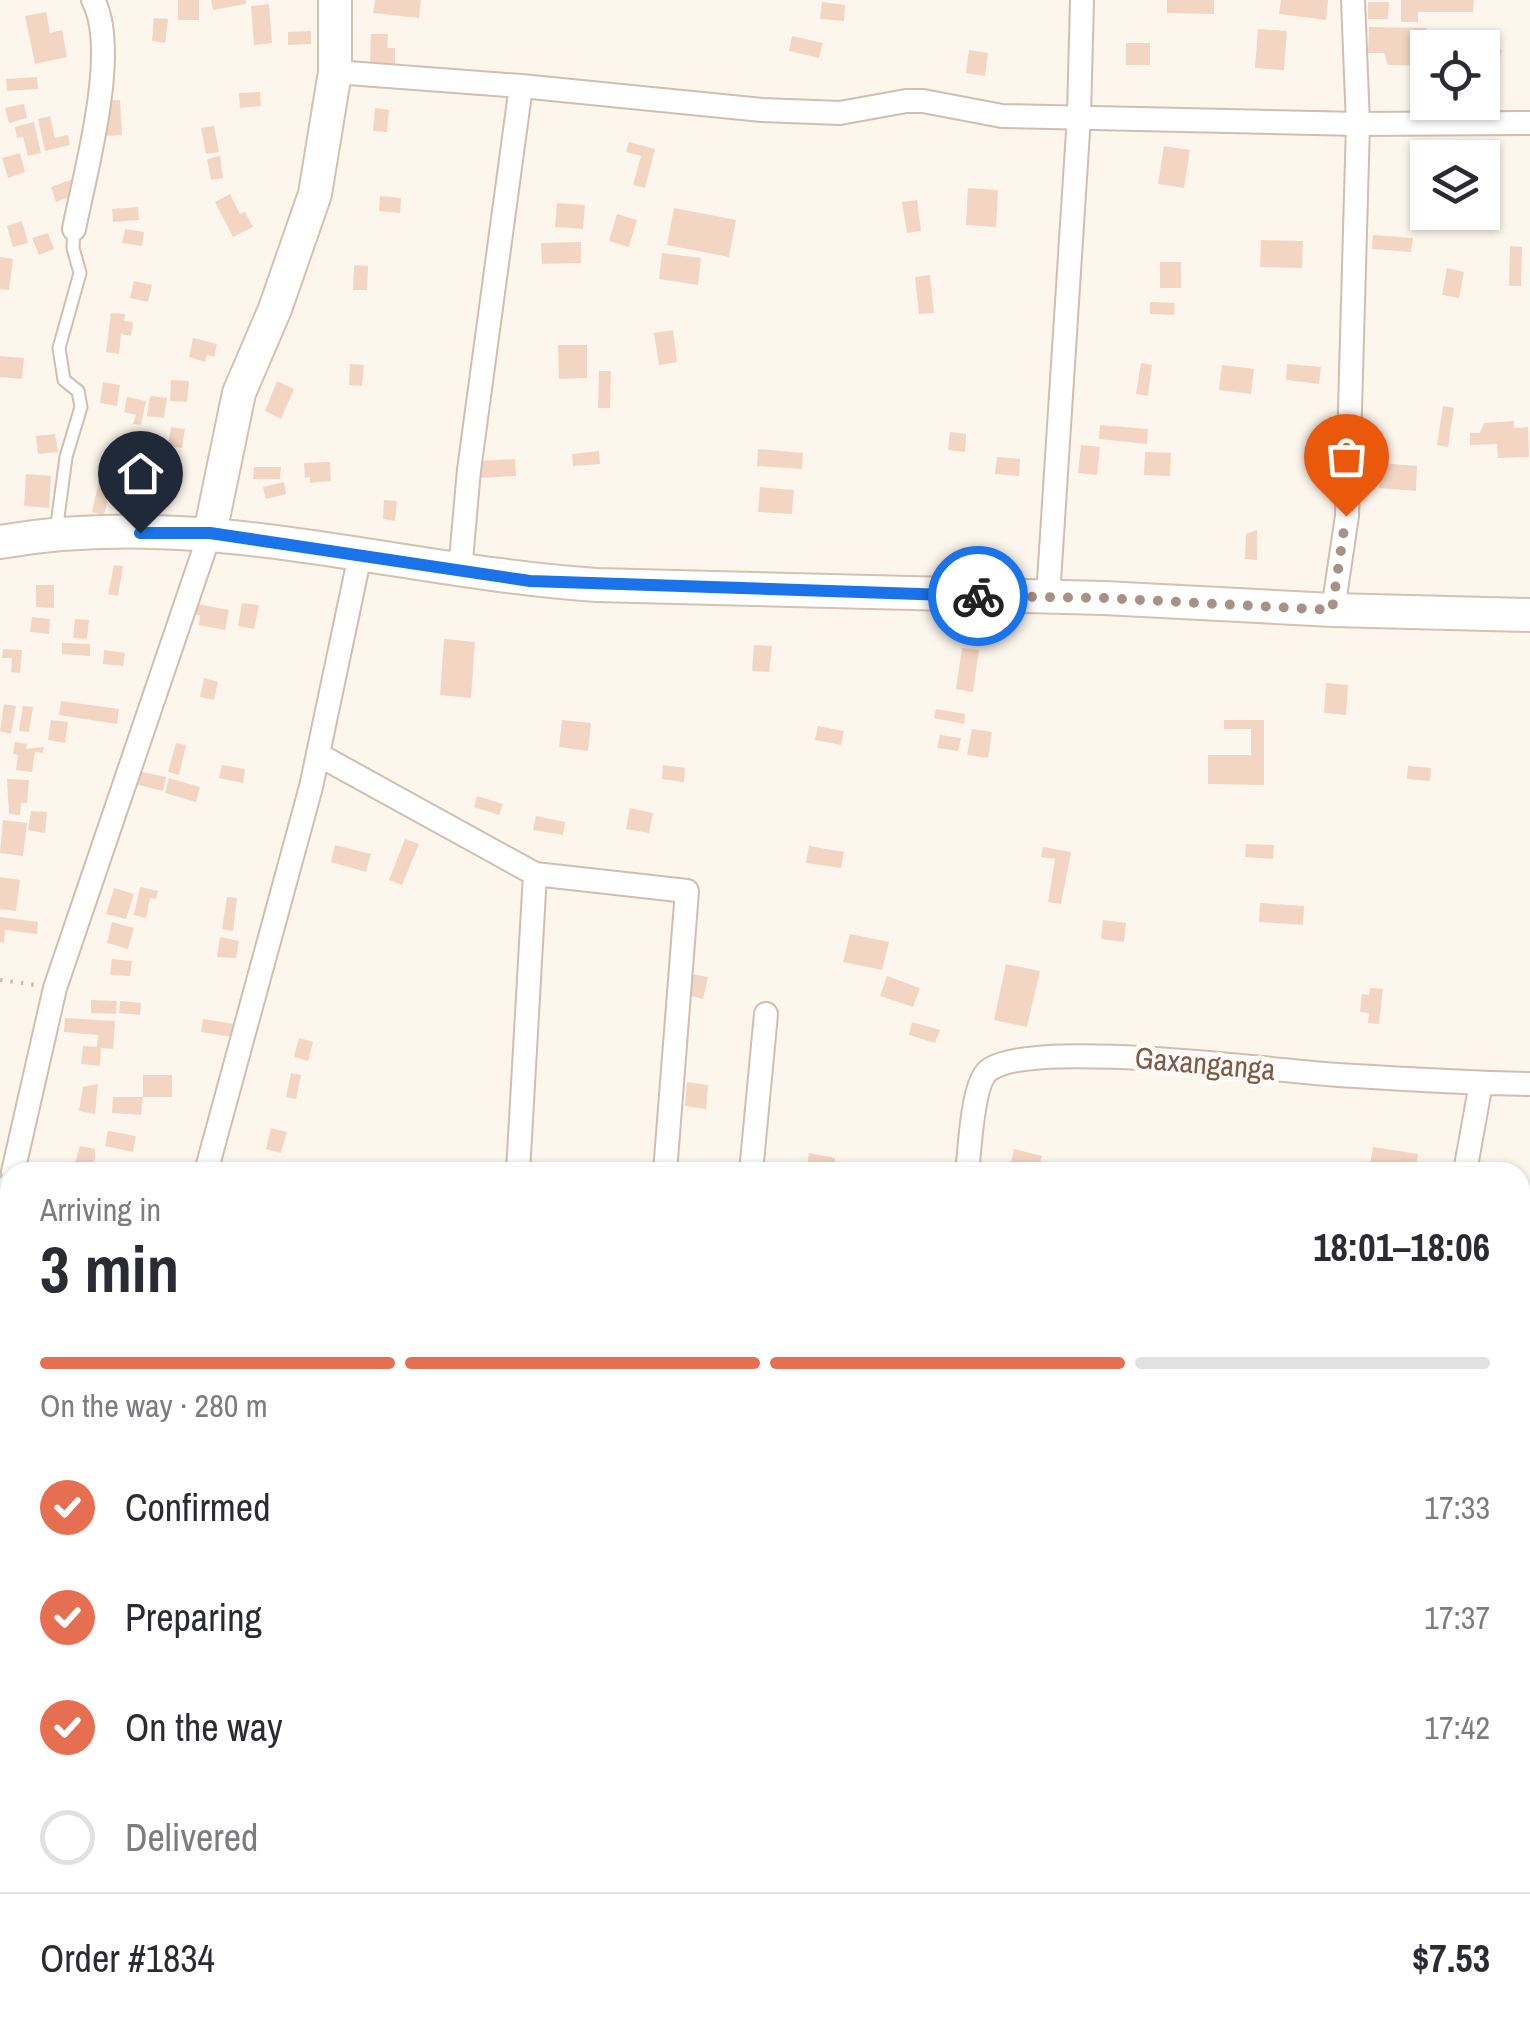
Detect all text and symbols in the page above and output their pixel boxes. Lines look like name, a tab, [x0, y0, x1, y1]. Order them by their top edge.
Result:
map controls	[1410, 30, 1500, 230]
button: locate	[1410, 30, 1500, 120]
button: layers	[1410, 140, 1500, 230]
pin	[1304, 414, 1389, 517]
icon: bag	[1319, 429, 1374, 484]
pin	[98, 431, 183, 534]
icon: home	[113, 446, 168, 501]
courier	[928, 546, 1028, 646]
icon: bike	[951, 569, 1006, 624]
street label: Gaxanganga	[1133, 1037, 1277, 1089]
text: Arriving in	[40, 1188, 161, 1231]
text: 18:01–18:06	[1313, 1222, 1490, 1273]
text: 3 min	[40, 1225, 179, 1312]
text: On the way · 280 m	[40, 1384, 268, 1427]
icon: check	[40, 1480, 95, 1535]
text: Confirmed	[125, 1482, 270, 1533]
text: 17:33	[1424, 1486, 1490, 1529]
icon: check	[40, 1590, 95, 1645]
text: Preparing	[125, 1592, 262, 1643]
text: 17:37	[1424, 1596, 1490, 1639]
icon: check	[40, 1700, 95, 1755]
text: On the way	[125, 1702, 283, 1753]
text: 17:42	[1424, 1706, 1490, 1749]
text: Delivered	[125, 1812, 258, 1863]
text: Order #1834	[40, 1933, 215, 1984]
text: $7.53	[1412, 1933, 1490, 1984]

